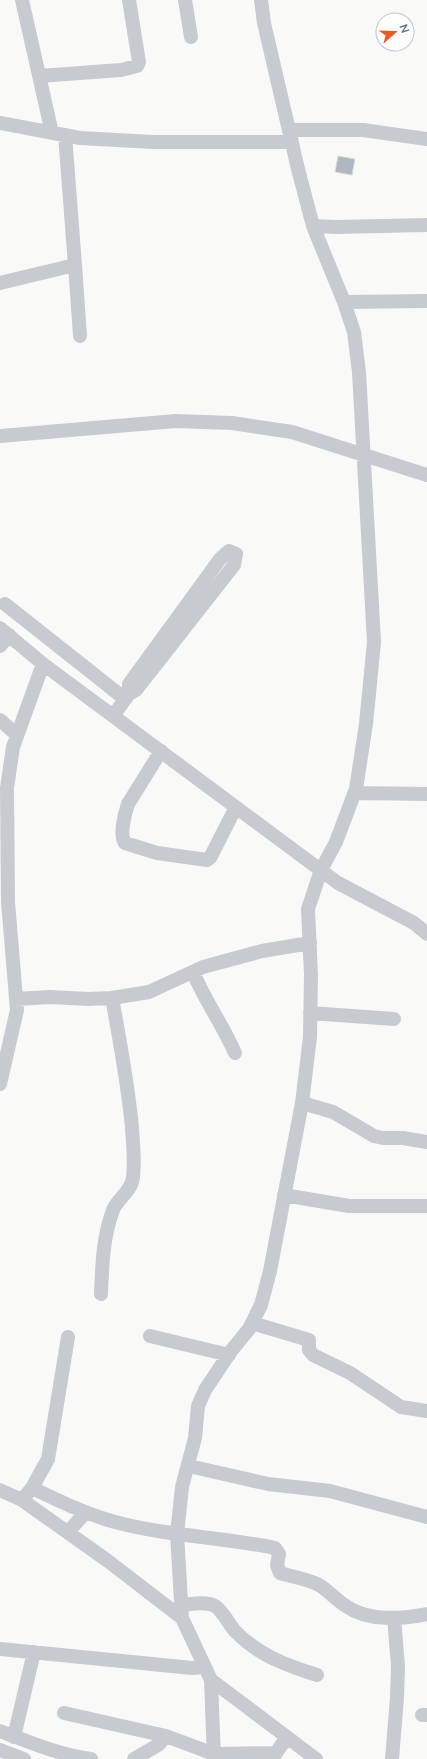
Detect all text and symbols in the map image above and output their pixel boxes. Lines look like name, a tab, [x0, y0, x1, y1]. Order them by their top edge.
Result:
north arrow	[375, 12, 415, 52]
text: N	[397, 22, 412, 35]

